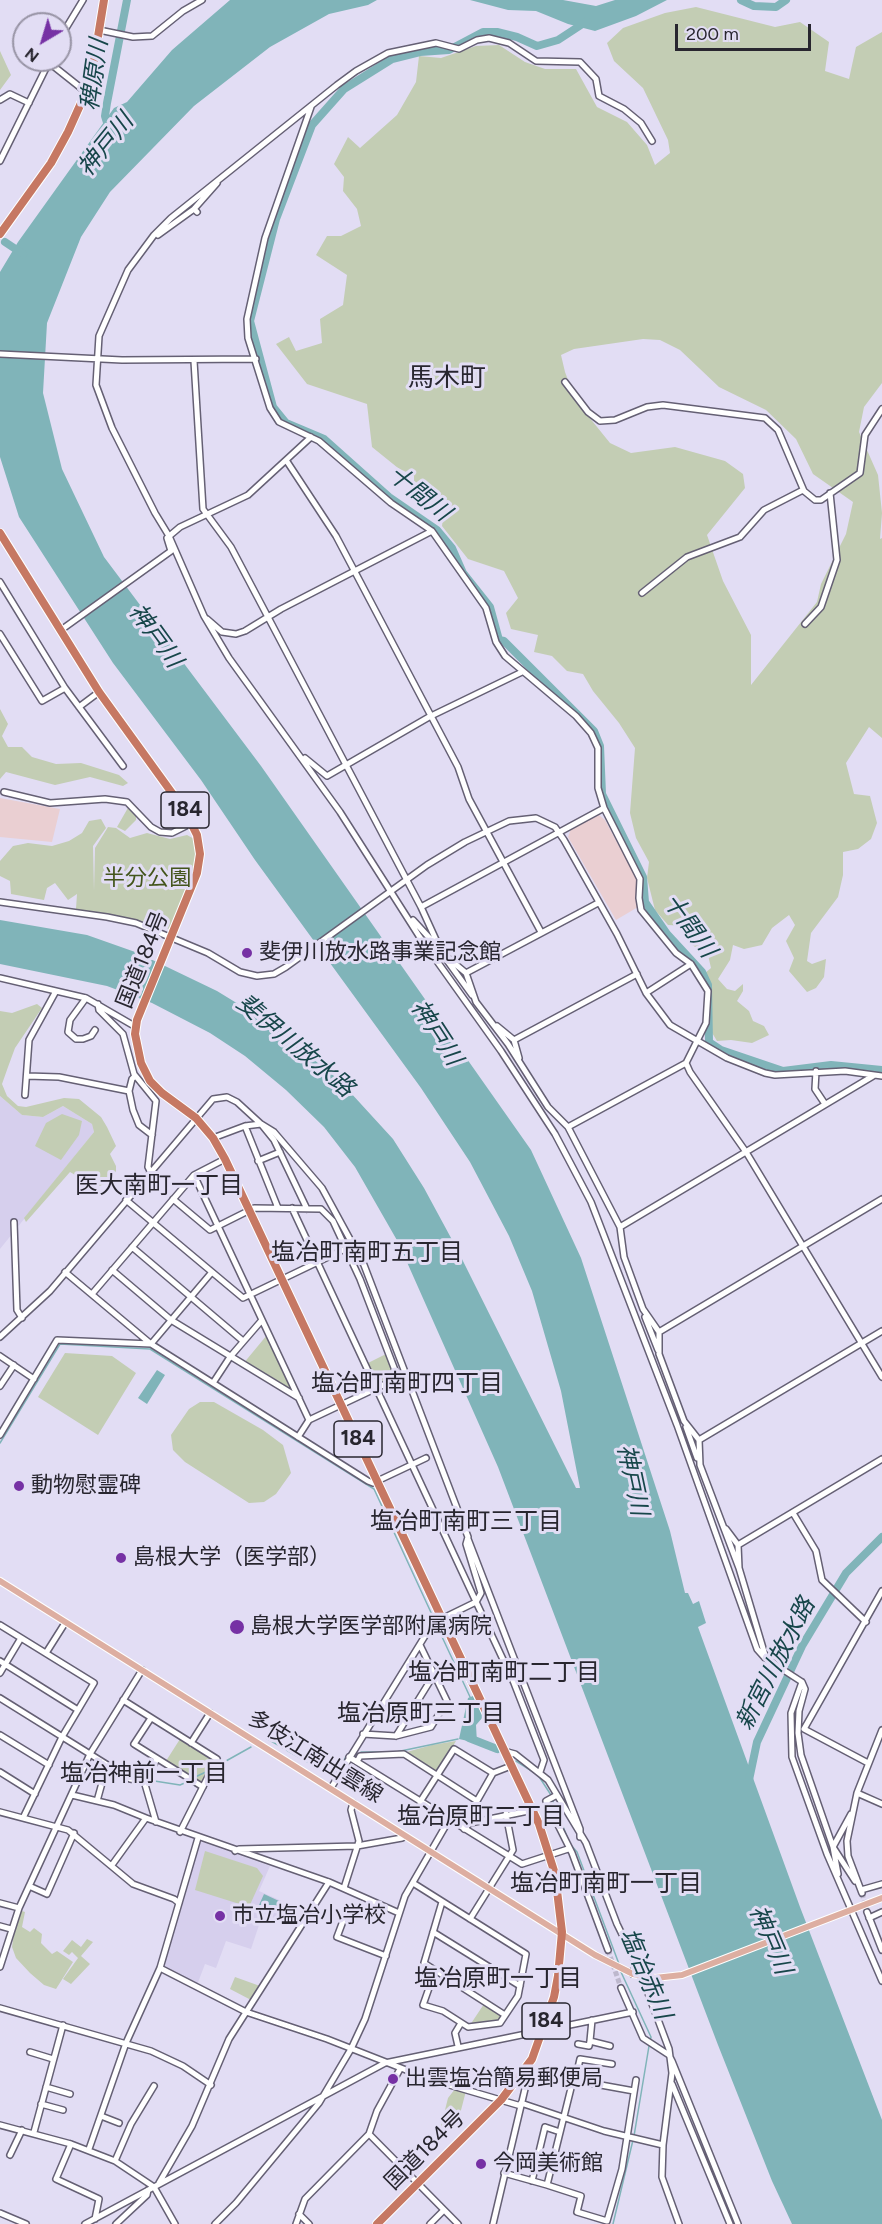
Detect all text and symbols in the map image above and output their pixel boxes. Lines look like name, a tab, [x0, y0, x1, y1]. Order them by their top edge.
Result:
north arrow	[12, 12, 72, 72]
scale bar	[678, 12, 814, 50]
text: 200 m	[686, 23, 739, 45]
water label: 稗原川	[76, 37, 114, 113]
text: N	[21, 44, 43, 66]
water label: 神戸川	[72, 108, 140, 182]
district label: 馬木町	[408, 362, 486, 394]
water label: 十間川	[382, 460, 456, 528]
water label: 神戸川	[122, 598, 188, 674]
road number: 184	[161, 792, 209, 828]
park label: 半分公園	[103, 866, 191, 892]
water label: 十間川	[656, 888, 722, 964]
street label: 国道184号	[112, 908, 174, 1012]
place label: 斐伊川放水路事業記念館	[259, 940, 501, 966]
marker: 斐伊川放水路事業記念館	[240, 946, 254, 960]
water label: 斐伊川放水路	[231, 989, 359, 1103]
water label: 神戸川	[404, 995, 468, 1071]
district label: 医大南町一丁目	[75, 1172, 243, 1200]
district label: 塩冶町南町五丁目	[271, 1239, 463, 1267]
district label: 塩冶町南町四丁目	[311, 1370, 503, 1398]
road number: 184	[334, 1421, 382, 1457]
water label: 神戸川	[610, 1442, 654, 1518]
place label: 動物慰霊碑	[31, 1473, 141, 1499]
marker: 動物慰霊碑	[12, 1479, 26, 1493]
district label: 塩冶町南町三丁目	[370, 1508, 562, 1536]
place label: 島根大学（医学部）	[133, 1545, 331, 1571]
marker: 島根大学（医学部）	[114, 1551, 128, 1565]
water label: 新宮川放水路	[730, 1593, 822, 1735]
place label: 島根大学医学部附属病院	[250, 1614, 492, 1640]
marker: 島根大学医学部附属病院	[228, 1618, 246, 1636]
district label: 塩冶町南町二丁目	[408, 1659, 600, 1687]
district label: 塩冶原町三丁目	[337, 1700, 505, 1728]
street label: 多伎江南出雲線	[243, 1705, 387, 1809]
district label: 塩冶神前一丁目	[60, 1760, 228, 1788]
district label: 塩冶原町二丁目	[397, 1803, 565, 1831]
district label: 塩冶町南町一丁目	[510, 1870, 702, 1898]
water label: 神戸川	[743, 1901, 797, 1979]
place label: 市立塩冶小学校	[232, 1903, 386, 1929]
marker: 市立塩冶小学校	[213, 1909, 227, 1923]
water label: 塩冶赤川	[613, 1924, 677, 2024]
district label: 塩冶原町一丁目	[414, 1965, 582, 1993]
road number: 184	[522, 2003, 570, 2039]
place label: 出雲塩冶簡易郵便局	[405, 2066, 603, 2092]
marker: 出雲塩冶簡易郵便局	[386, 2072, 400, 2086]
street label: 国道184号	[380, 2105, 470, 2195]
place label: 今岡美術館	[493, 2151, 603, 2177]
marker: 今岡美術館	[474, 2157, 488, 2171]

